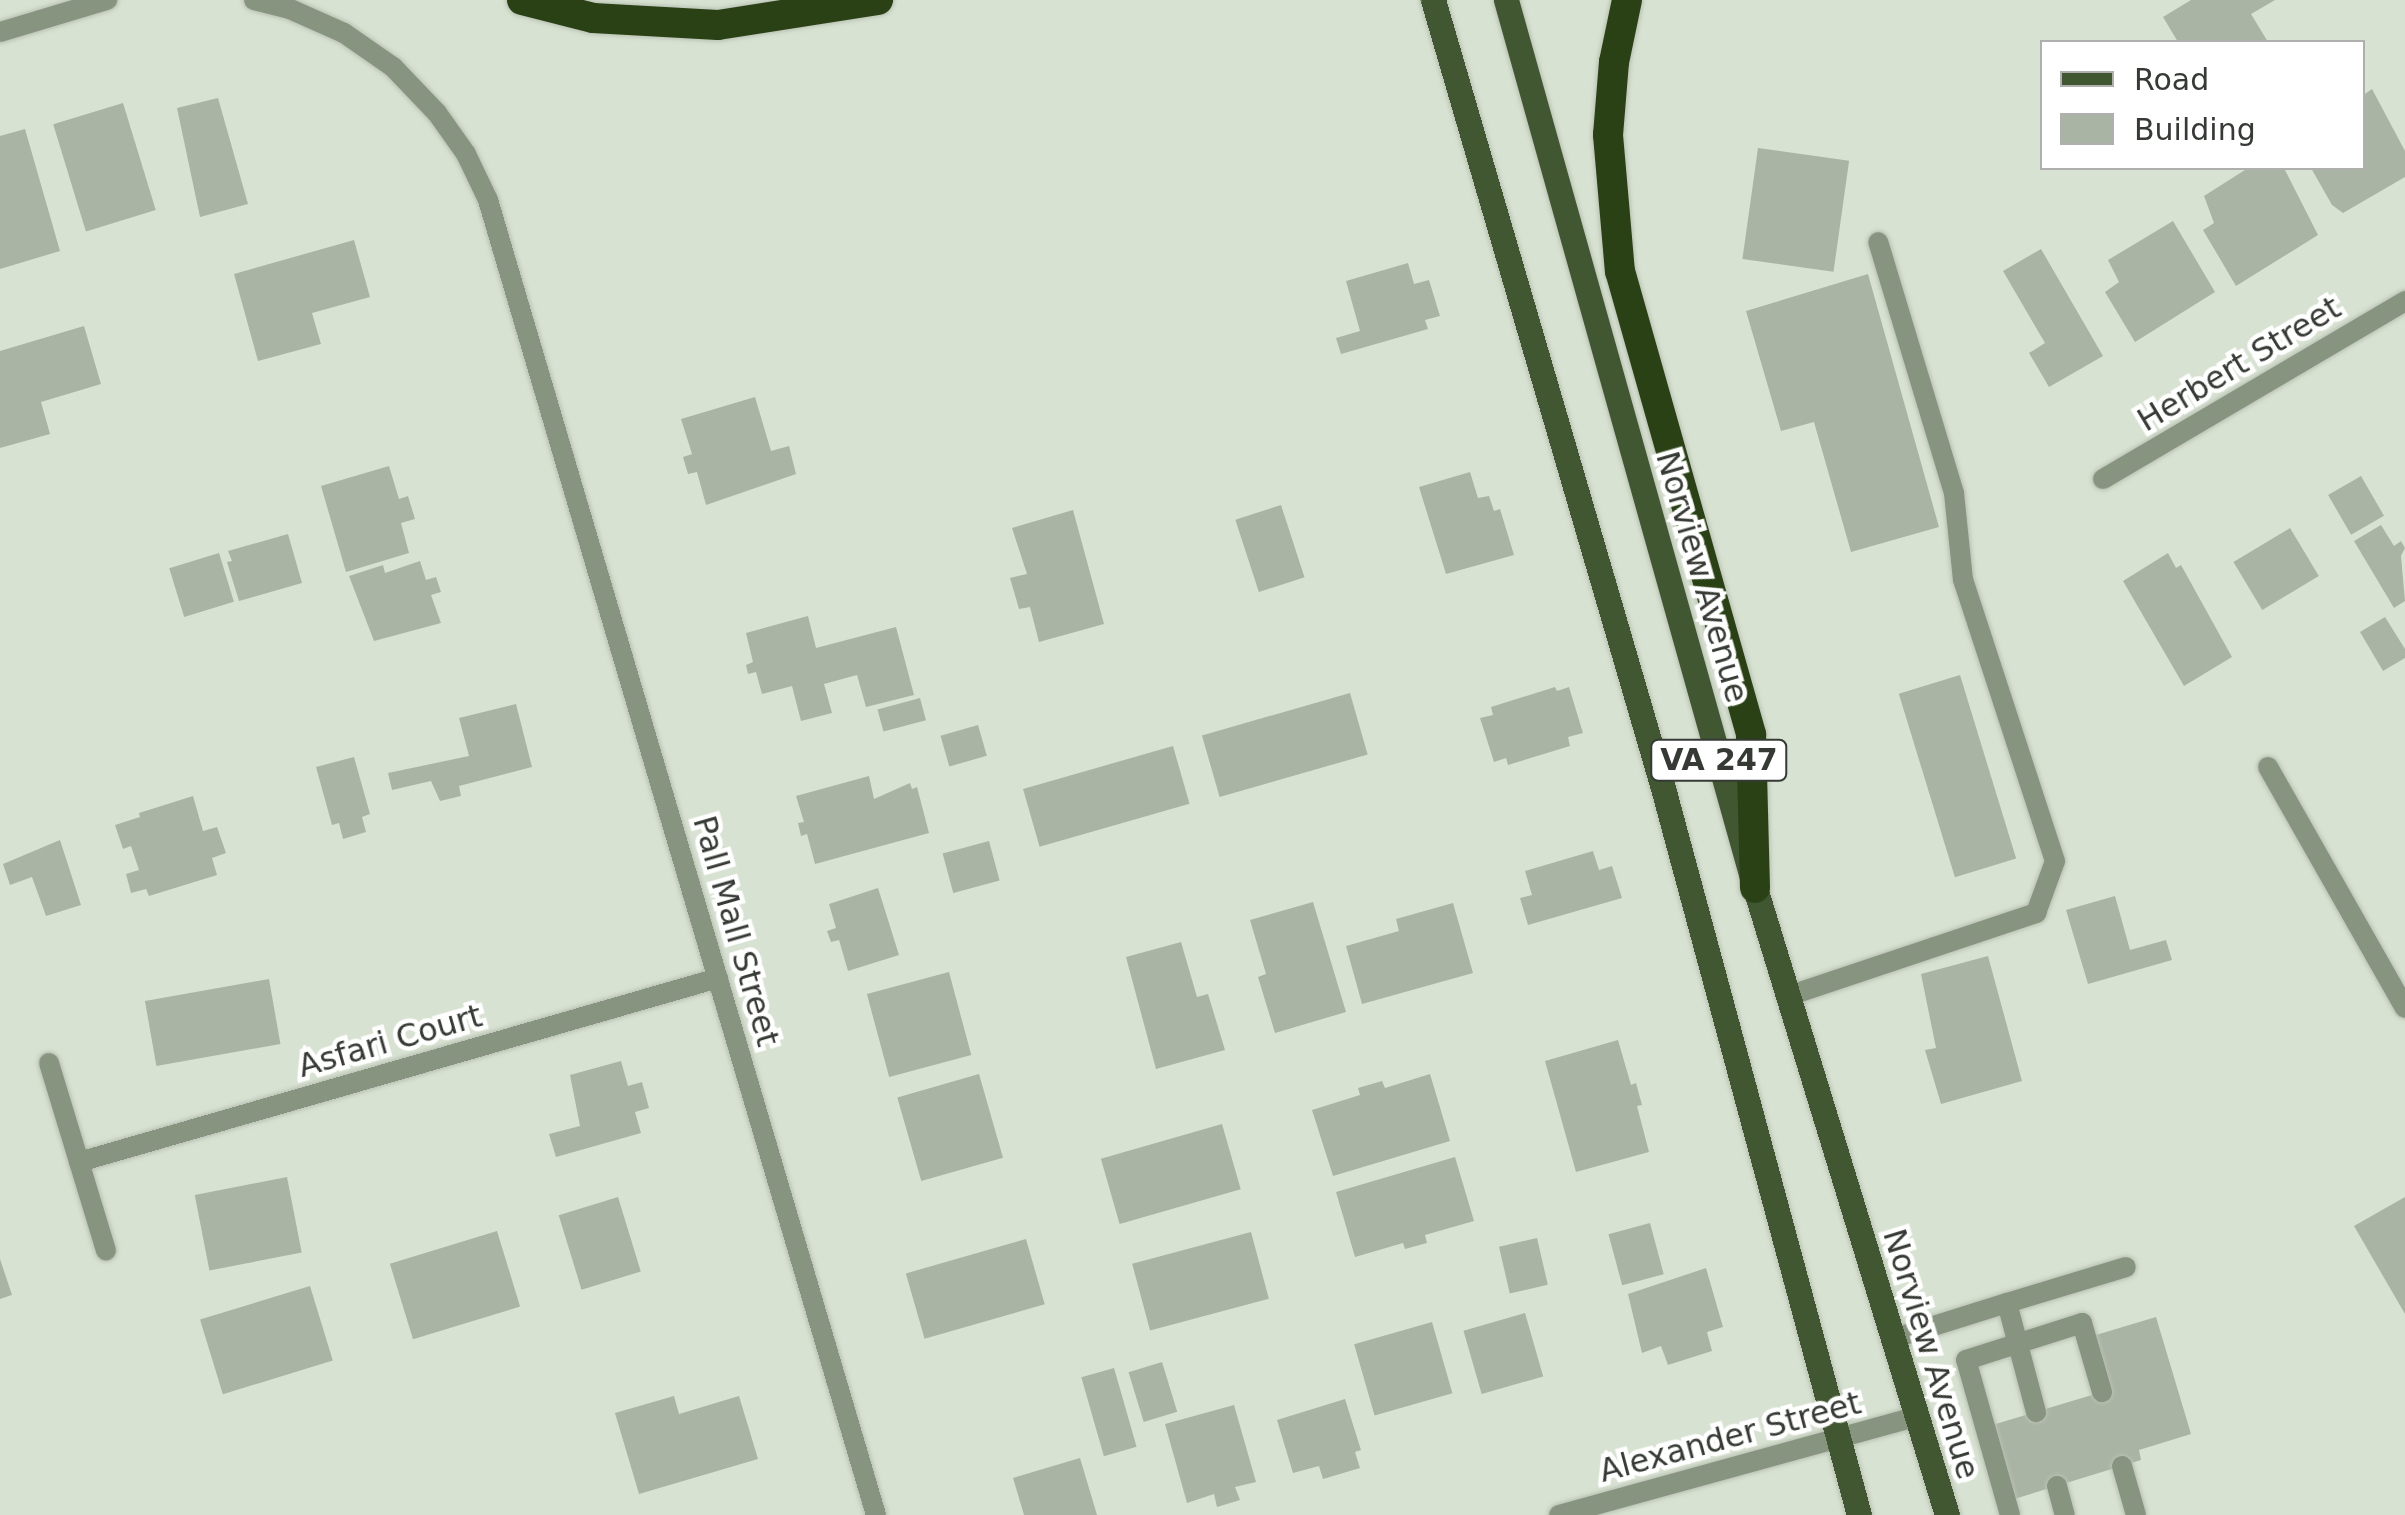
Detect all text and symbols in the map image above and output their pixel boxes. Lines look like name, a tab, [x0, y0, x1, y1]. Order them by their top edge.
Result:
legend	[2040, 40, 2365, 170]
text: Road	[2134, 62, 2209, 97]
text: Building	[2134, 112, 2256, 147]
street label: Herbert Street	[2131, 288, 2347, 440]
street label: Norview Avenue	[1648, 447, 1756, 707]
road number: VA 247	[1649, 735, 1789, 785]
street label: Pall Mall Street	[685, 811, 787, 1051]
street label: Asfari Court	[294, 996, 486, 1086]
street label: Norview Avenue	[1875, 1224, 1987, 1484]
street label: Alexander Street	[1595, 1384, 1865, 1490]

